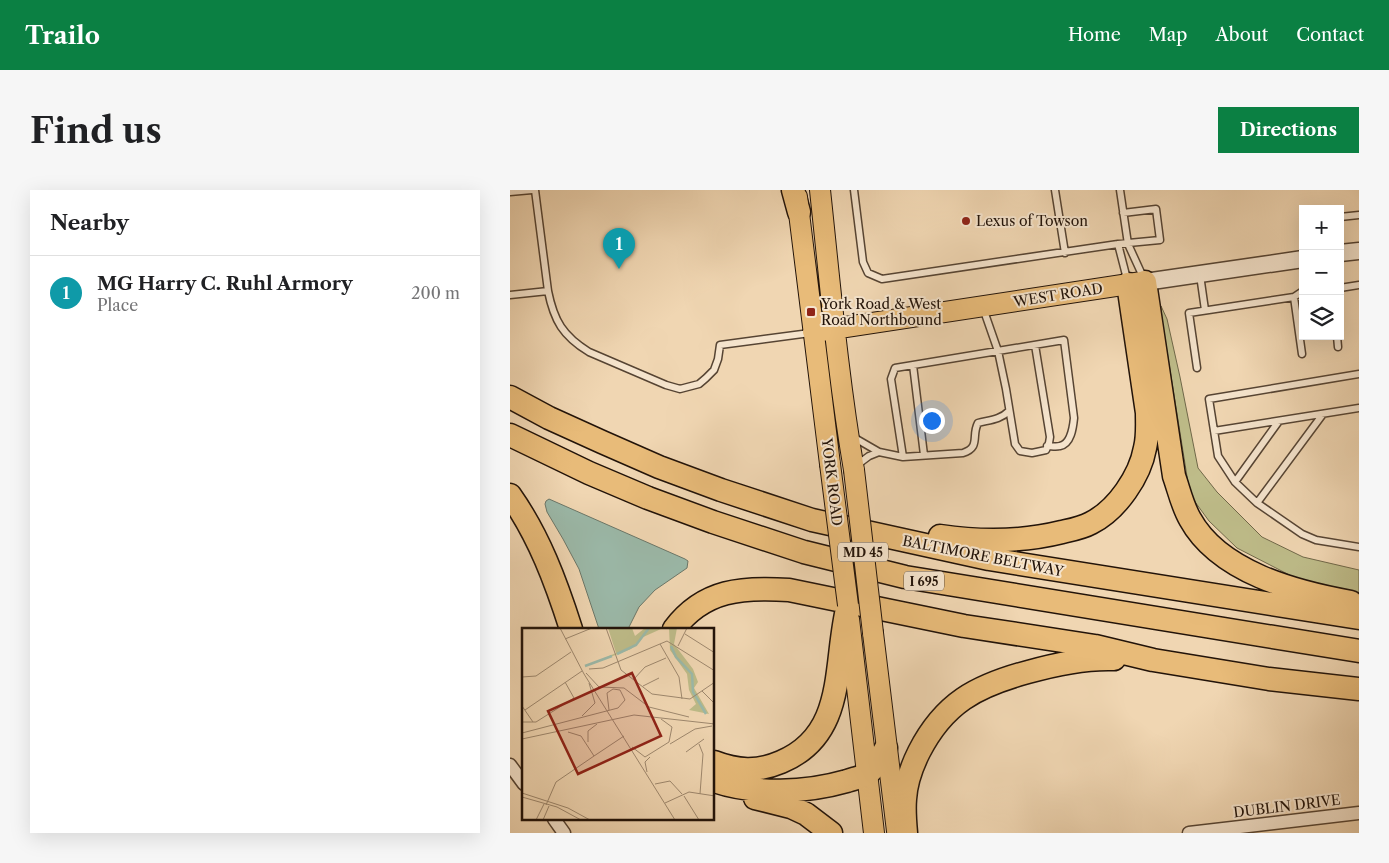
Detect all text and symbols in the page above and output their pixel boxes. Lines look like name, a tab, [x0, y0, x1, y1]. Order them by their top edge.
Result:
text: Trailo	[25, 21, 100, 50]
text: Home	[1068, 24, 1121, 46]
text: Map	[1149, 24, 1187, 46]
text: About	[1215, 24, 1268, 46]
text: Contact	[1296, 24, 1364, 46]
button: Directions	[1218, 107, 1359, 153]
text: Find us	[30, 109, 162, 152]
map controls	[1299, 205, 1344, 340]
button: +	[1299, 205, 1344, 250]
text: Nearby	[50, 210, 129, 235]
place label: Lexus of Towson	[976, 212, 1088, 230]
marker: Lexus of Towson	[960, 215, 972, 227]
pin: 1	[603, 228, 635, 269]
button: −	[1299, 250, 1344, 295]
text: MG Harry C. Ruhl Armory	[97, 272, 353, 295]
street label: WEST ROAD	[1011, 279, 1104, 311]
text: 1	[62, 283, 70, 303]
text: 200 m	[411, 283, 460, 303]
text: Place	[97, 295, 138, 315]
place label: York Road & West Road Northbound	[820, 295, 942, 329]
button: layers	[1299, 295, 1344, 340]
marker: York Road & West Road Northbound	[805, 306, 817, 318]
your location	[919, 408, 945, 434]
street label: YORK ROAD	[818, 436, 846, 527]
street label: BALTIMORE BELTWAY	[901, 532, 1066, 581]
road number: MD 45	[838, 542, 888, 562]
road number: I 695	[904, 572, 944, 591]
inset map	[522, 628, 715, 820]
street label: DUBLIN DRIVE	[1232, 790, 1342, 822]

